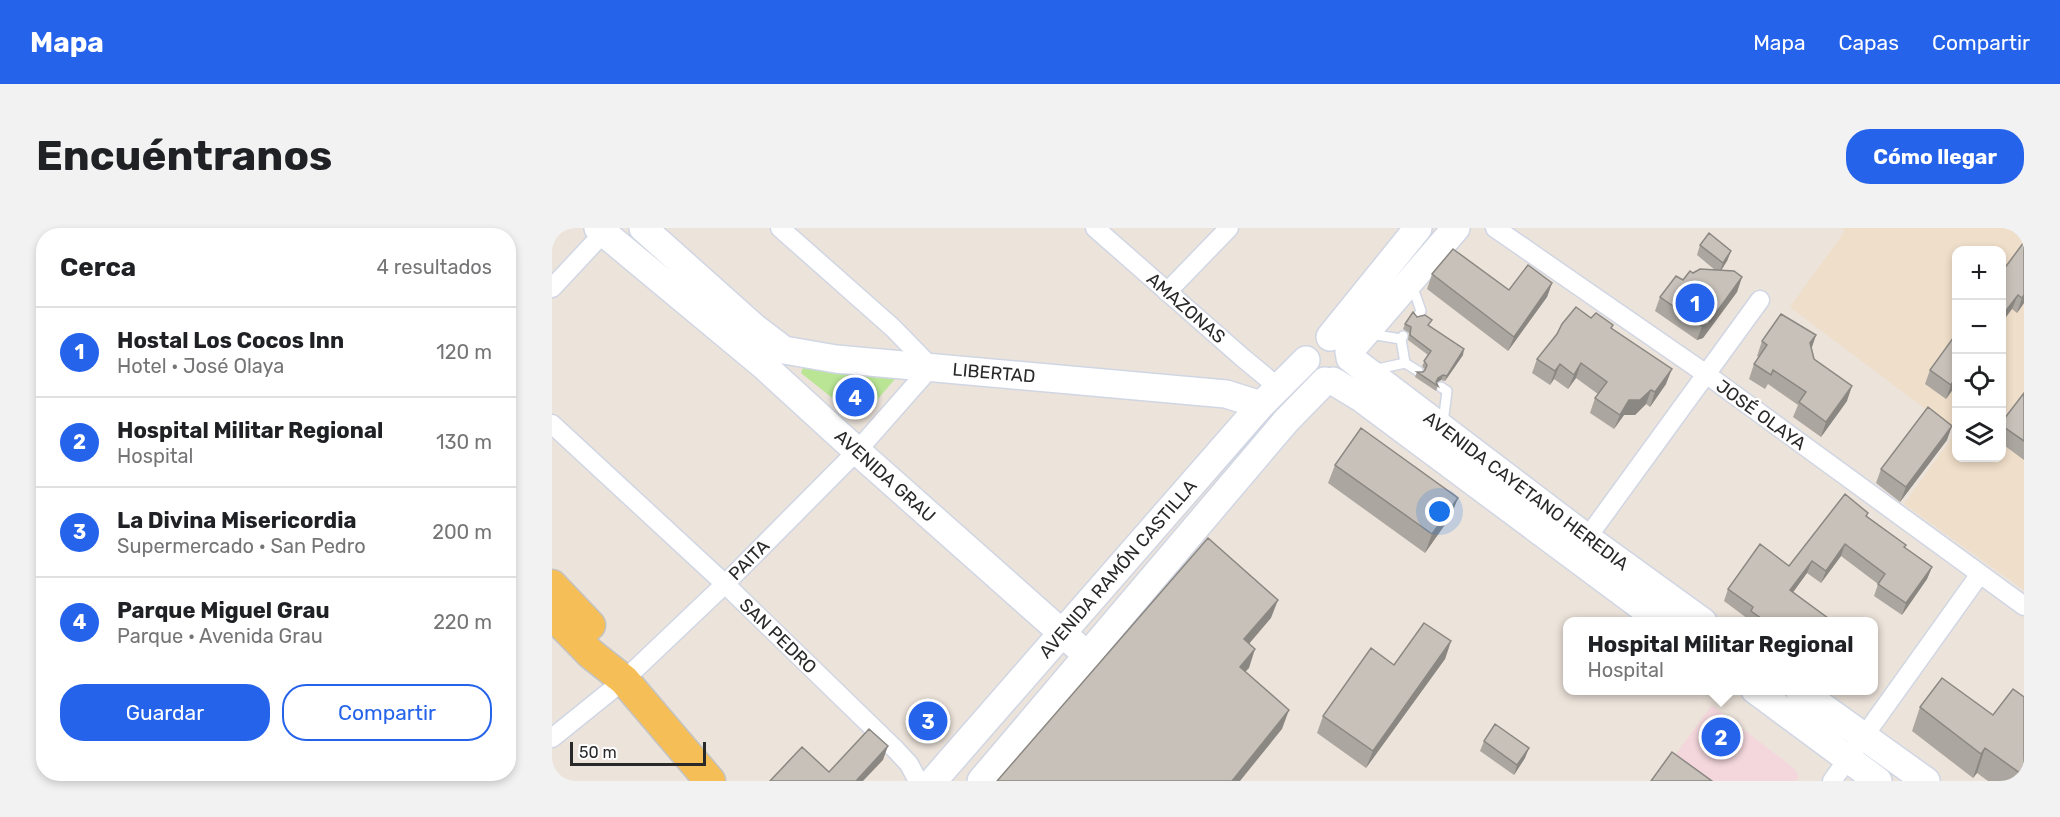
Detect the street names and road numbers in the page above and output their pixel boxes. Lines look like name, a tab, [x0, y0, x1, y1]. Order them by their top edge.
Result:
street label: AMAZONAS	[1142, 268, 1230, 348]
street label: LIBERTAD	[952, 358, 1036, 388]
street label: JOSÉ OLAYA	[1712, 375, 1810, 455]
street label: AVENIDA CAYETANO HEREDIA	[1419, 407, 1633, 575]
street label: AVENIDA GRAU	[830, 425, 940, 527]
street label: AVENIDA RAMÓN CASTILLA	[1035, 475, 1201, 663]
street label: PAITA	[724, 535, 774, 585]
street label: SAN PEDRO	[735, 594, 821, 678]

